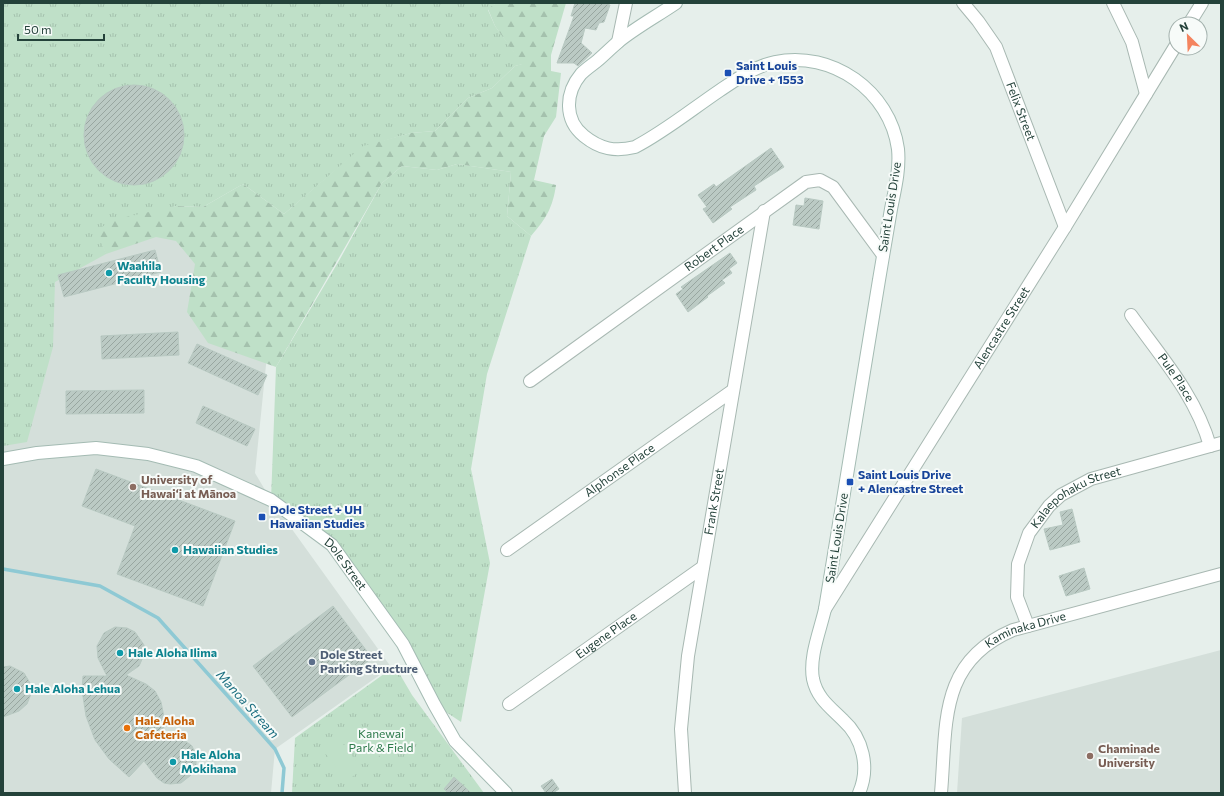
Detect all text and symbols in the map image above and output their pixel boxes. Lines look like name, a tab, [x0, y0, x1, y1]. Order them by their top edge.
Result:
scale bar	[18, 16, 104, 42]
north arrow	[1168, 16, 1208, 56]
text: N	[1177, 19, 1190, 34]
text: 50 m	[24, 22, 52, 36]
place label: Saint Louis Drive + 1553	[736, 58, 804, 86]
marker: Saint Louis Drive + 1553	[723, 68, 733, 78]
street label: Felix Street	[1004, 80, 1039, 142]
street label: Saint Louis Drive	[875, 161, 903, 253]
street label: Robert Place	[681, 221, 746, 273]
place label: Waahila Faculty Housing	[117, 258, 206, 286]
marker: Waahila Faculty Housing	[104, 268, 114, 278]
street label: Alencastre Street	[970, 284, 1032, 371]
street label: Pule Place	[1156, 350, 1198, 404]
street label: Alphonse Place	[581, 440, 657, 499]
street label: Kalaepohaku Street	[1027, 463, 1122, 530]
street label: Frank Street	[701, 467, 726, 536]
place label: Saint Louis Drive + Alencastre Street	[858, 467, 963, 495]
place label: University of Hawaiʻi at Mānoa	[141, 472, 236, 500]
marker: Saint Louis Drive + Alencastre Street	[845, 477, 855, 487]
marker: University of Hawaiʻi at Mānoa	[128, 482, 138, 492]
street label: Saint Louis Drive	[822, 492, 850, 584]
place label: Dole Street + UH Hawaiian Studies	[270, 502, 365, 530]
marker: Dole Street + UH Hawaiian Studies	[257, 512, 267, 522]
street label: Dole Street	[322, 534, 370, 593]
place label: Hawaiian Studies	[183, 542, 278, 556]
marker: Hawaiian Studies	[170, 545, 180, 555]
street label: Eugene Place	[572, 608, 639, 661]
street label: Kaminaka Drive	[982, 608, 1067, 650]
place label: Hale Aloha Ilima	[128, 645, 217, 659]
place label: Dole Street Parking Structure	[320, 647, 418, 675]
marker: Hale Aloha Ilima	[115, 648, 125, 658]
marker: Dole Street Parking Structure	[307, 657, 317, 667]
water label: Manoa Stream	[213, 667, 283, 741]
place label: Hale Aloha Lehua	[25, 681, 120, 695]
marker: Hale Aloha Lehua	[12, 684, 22, 694]
place label: Hale Aloha Cafeteria	[135, 713, 195, 741]
marker: Hale Aloha Cafeteria	[122, 723, 132, 733]
park label: Kanewai Park & Field	[349, 726, 413, 754]
place label: Chaminade University	[1098, 741, 1160, 769]
place label: Hale Aloha Mokihana	[181, 747, 241, 775]
marker: Chaminade University	[1085, 751, 1095, 761]
marker: Hale Aloha Mokihana	[168, 757, 178, 767]

